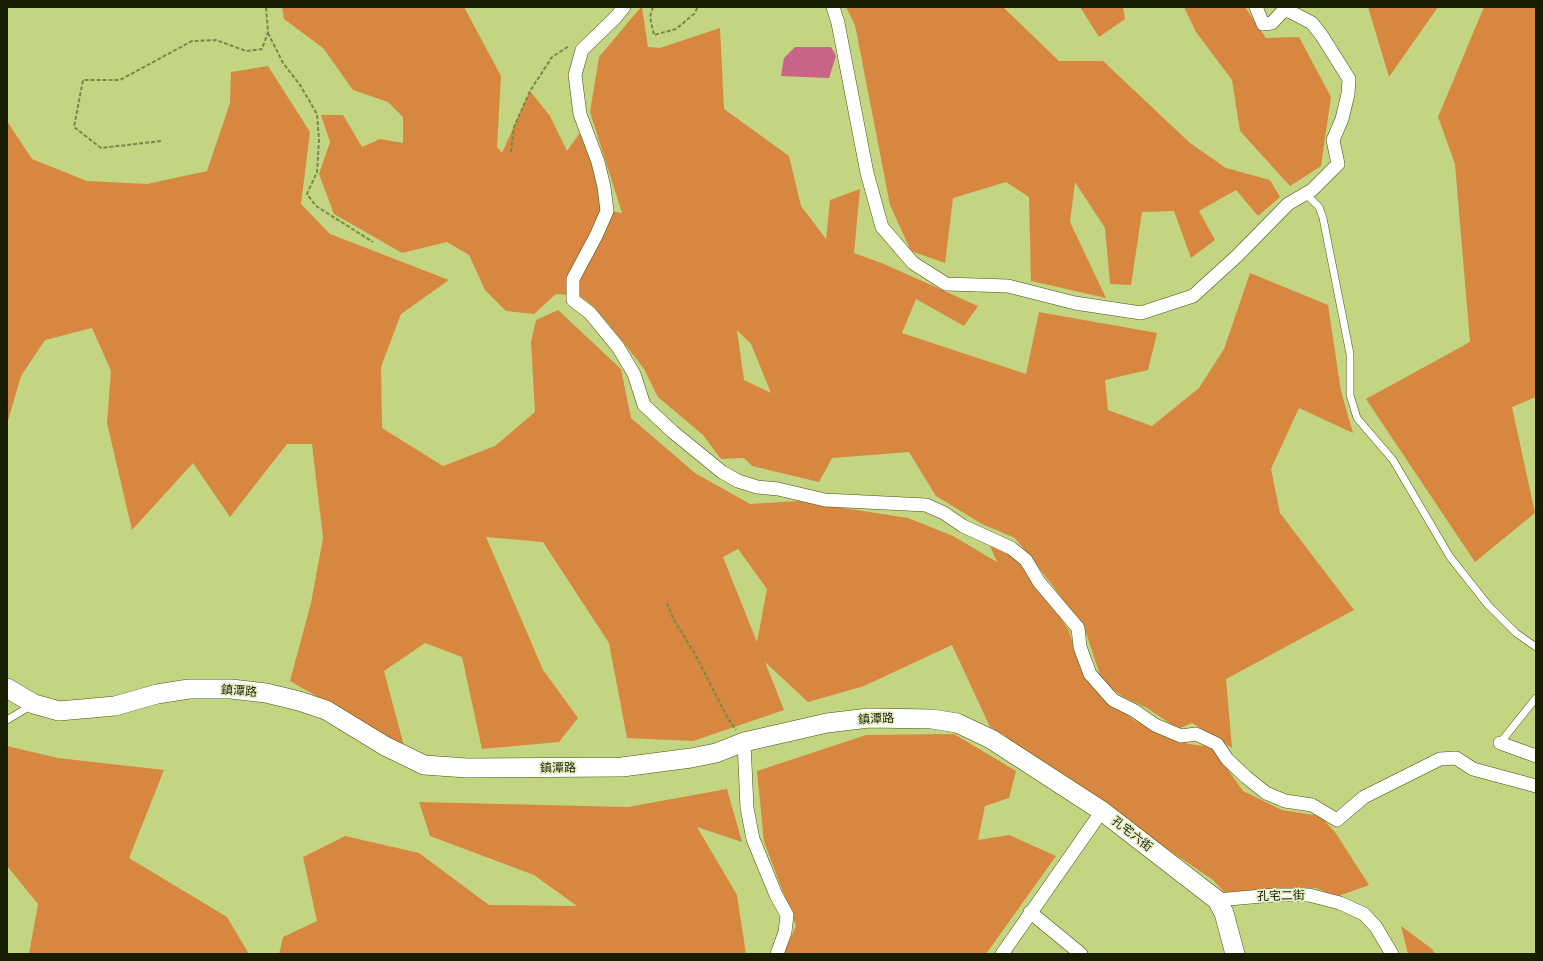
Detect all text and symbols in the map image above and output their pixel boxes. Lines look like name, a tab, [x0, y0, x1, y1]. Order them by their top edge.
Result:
street label: 鎮潭路	[221, 683, 257, 699]
street label: 鎮潭路	[858, 711, 894, 727]
street label: 鎮潭路	[540, 760, 576, 776]
street label: 孔宅六街	[1109, 814, 1155, 854]
street label: 孔宅二街	[1257, 888, 1305, 904]

